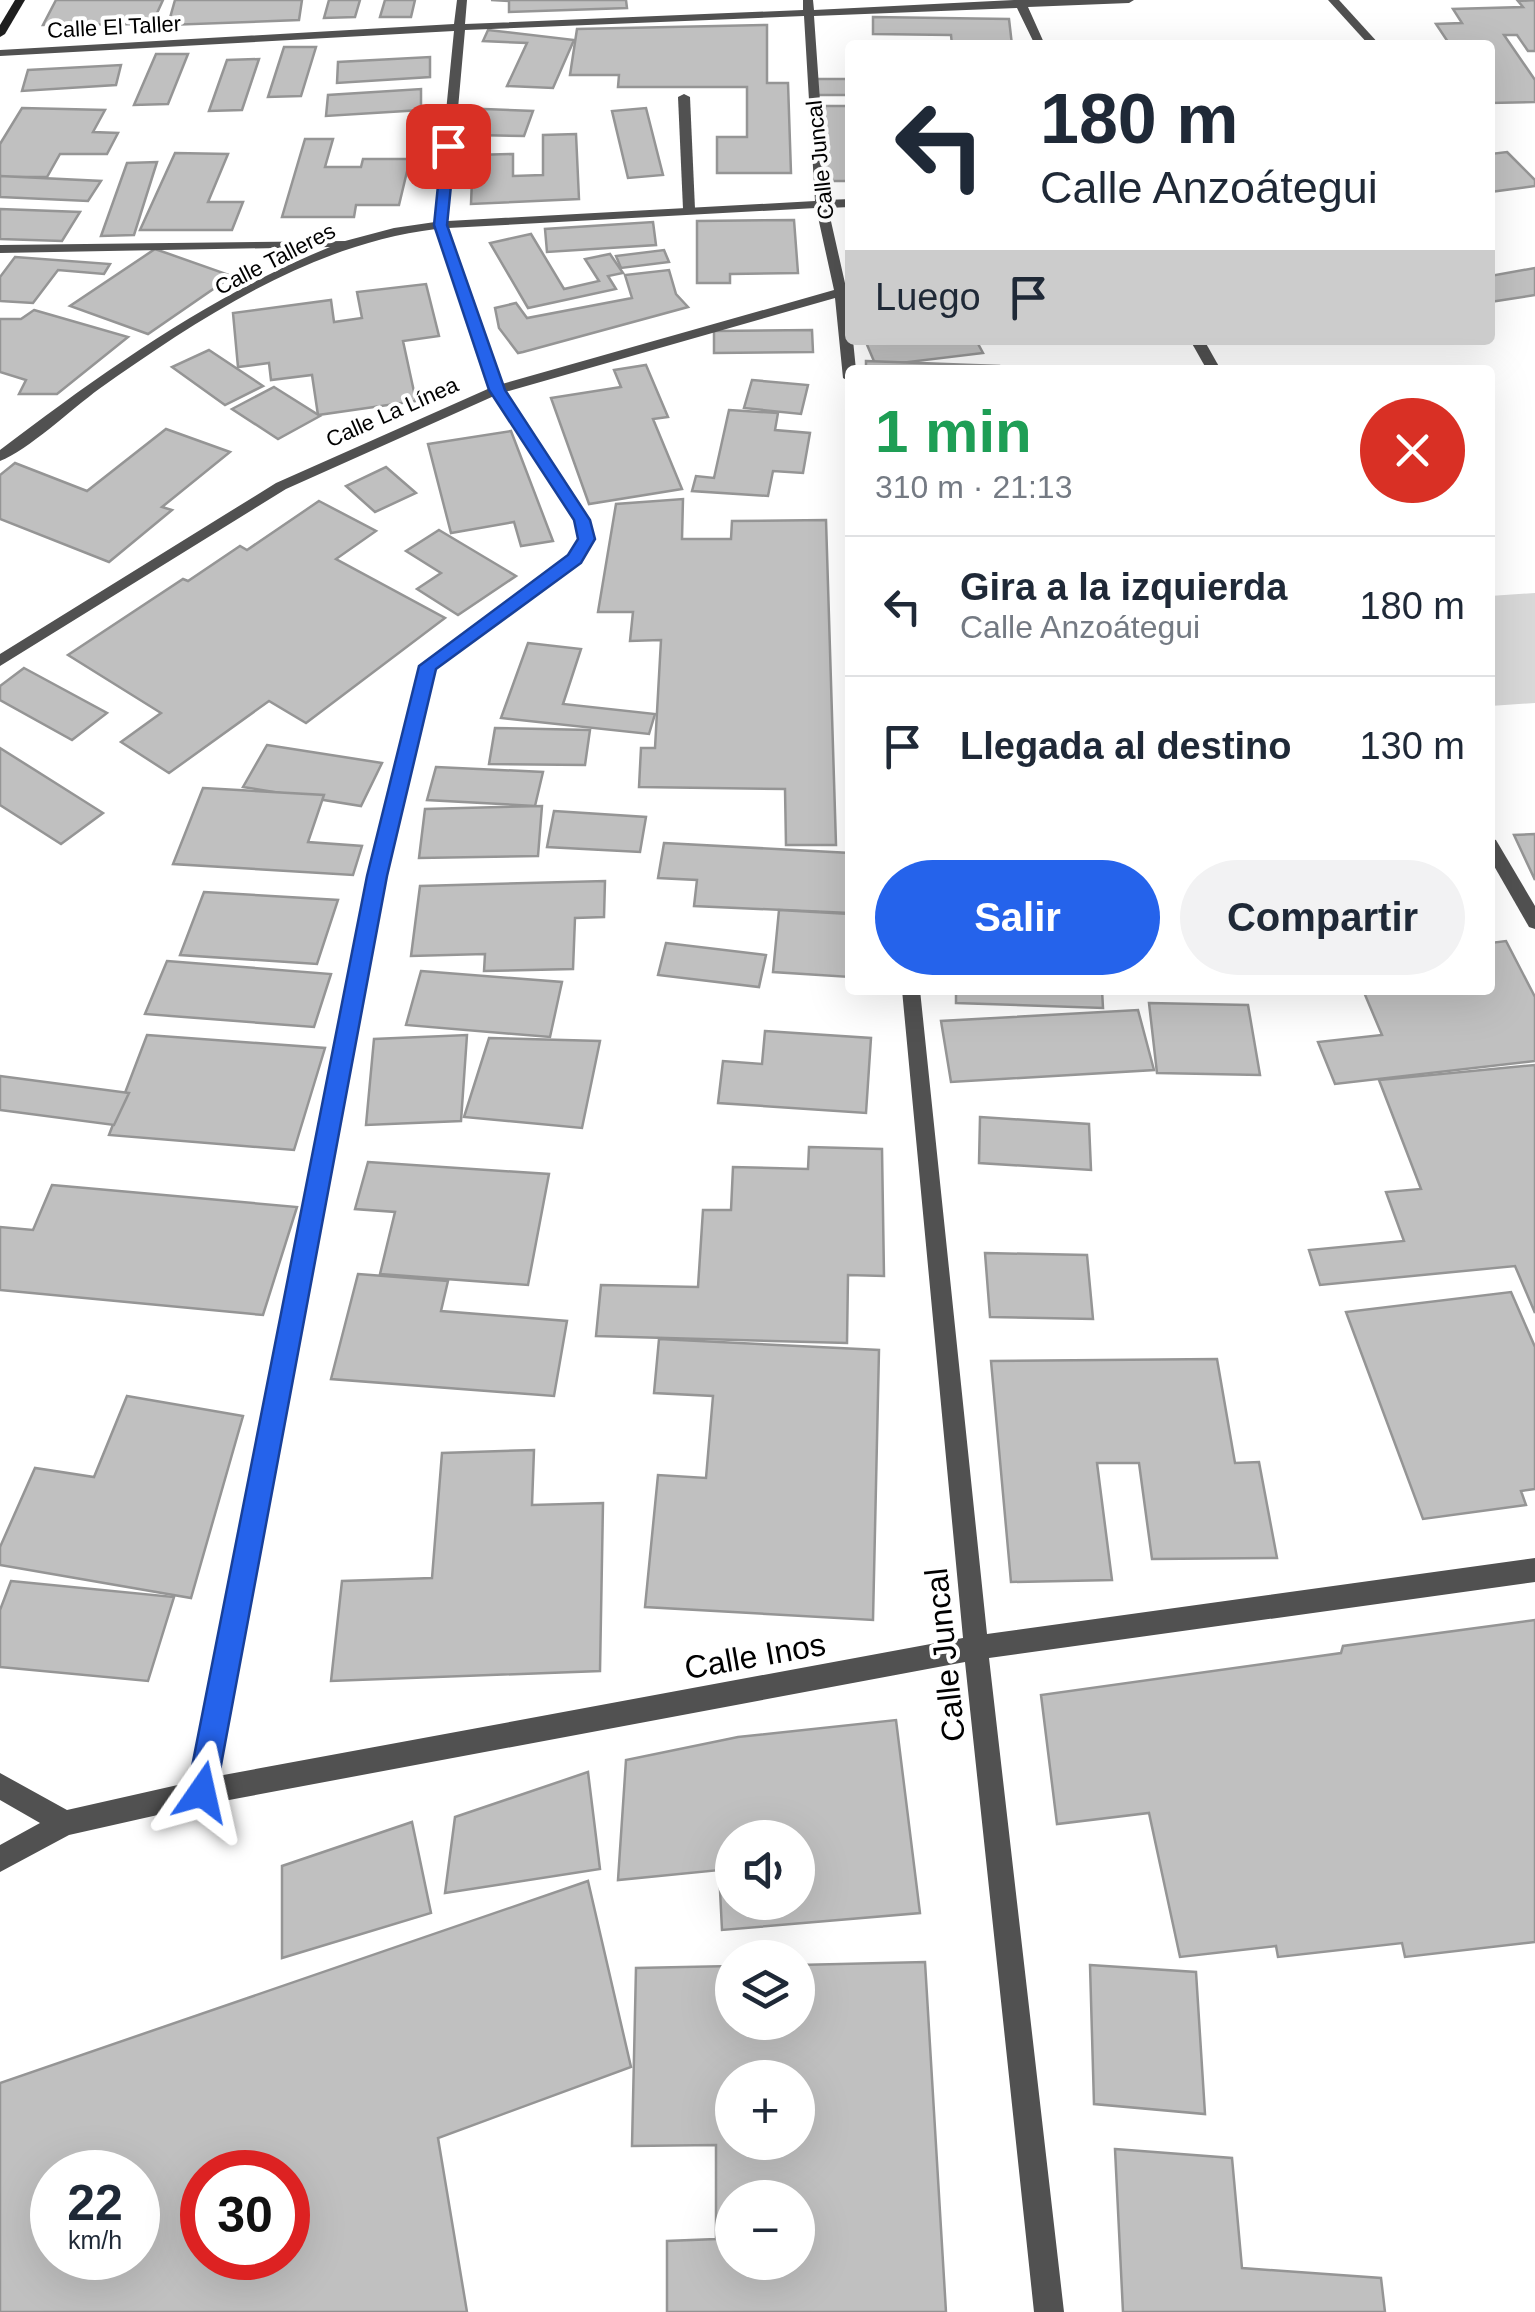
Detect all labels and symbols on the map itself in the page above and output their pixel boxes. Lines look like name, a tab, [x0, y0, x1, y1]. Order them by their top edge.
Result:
street label: Calle El Taller	[46, 11, 182, 43]
street label: Calle Juncal	[801, 99, 839, 221]
pin	[406, 104, 491, 189]
street label: Calle Talleres	[211, 218, 339, 300]
street label: Calle La Línea	[322, 371, 463, 452]
street label: Calle Juncal	[918, 1566, 972, 1744]
street label: Calle Inos	[682, 1626, 828, 1686]
position arrow	[150, 1740, 254, 1844]
speed limit sign: 30	[180, 2150, 310, 2280]

